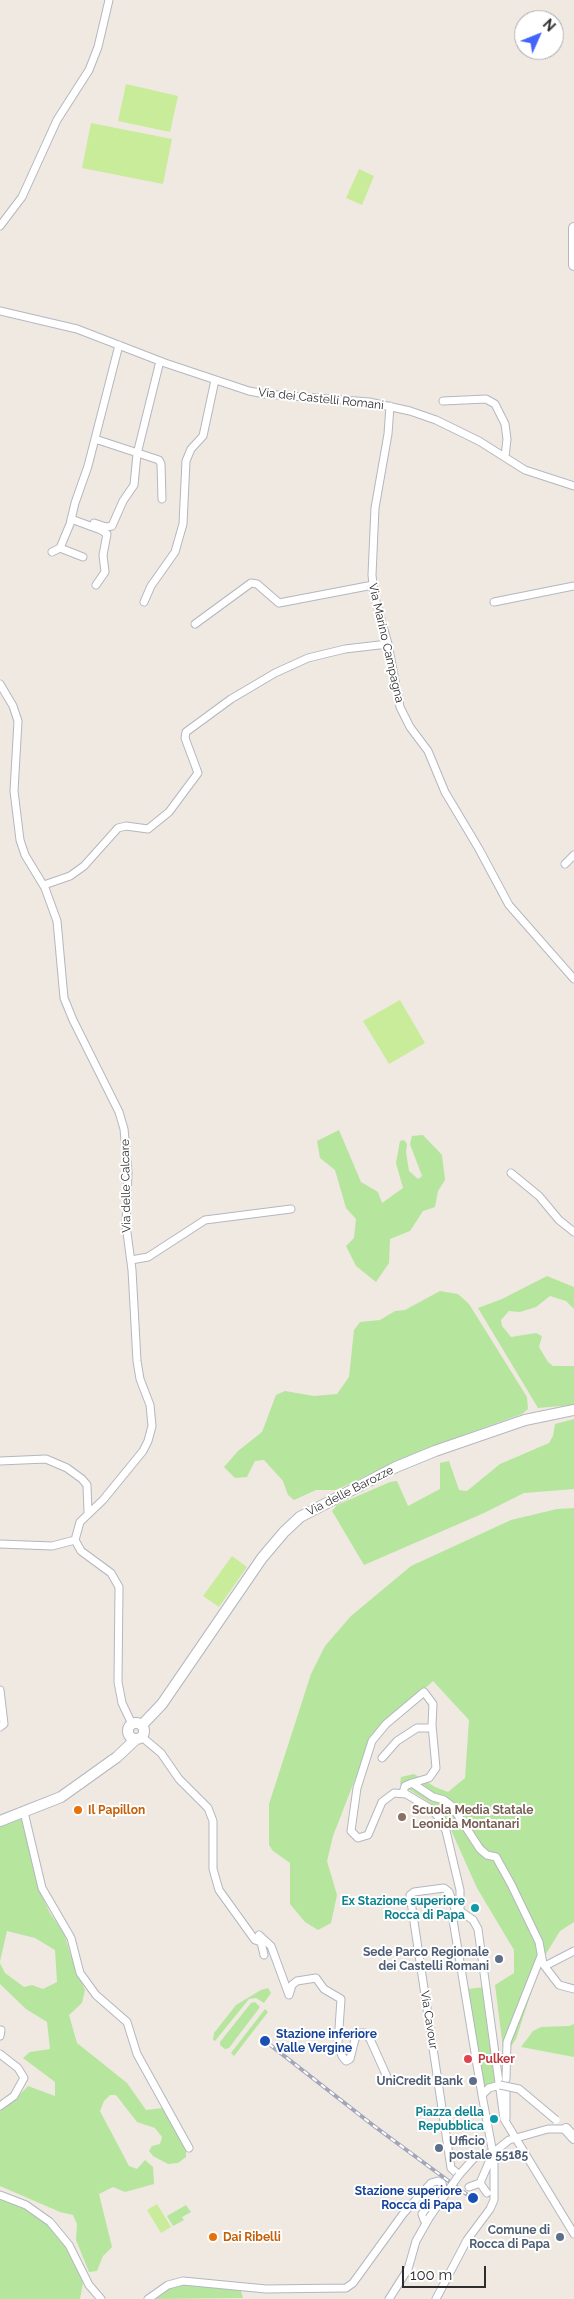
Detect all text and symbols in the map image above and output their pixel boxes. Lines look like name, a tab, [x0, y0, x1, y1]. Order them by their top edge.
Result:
north arrow	[514, 10, 564, 60]
text: N	[540, 16, 559, 35]
street label: Via dei Castelli Romani	[257, 385, 385, 413]
street label: Via Marino Campagna	[365, 582, 407, 704]
street label: Via delle Calcare	[118, 1139, 134, 1233]
street label: Via delle Barozze	[304, 1463, 396, 1519]
place label: Il Papillon	[88, 1803, 145, 1817]
place label: Scuola Media Statale Leonida Montanari	[412, 1803, 534, 1831]
marker: Il Papillon	[72, 1804, 84, 1816]
marker: Scuola Media Statale Leonida Montanari	[396, 1811, 408, 1823]
place label: Ex Stazione superiore Rocca di Papa	[341, 1894, 465, 1922]
marker: Ex Stazione superiore Rocca di Papa	[469, 1902, 481, 1914]
place label: Sede Parco Regionale dei Castelli Romani	[363, 1945, 489, 1973]
marker: Sede Parco Regionale dei Castelli Romani	[493, 1953, 505, 1965]
street label: Via Cavour	[417, 1989, 441, 2051]
place label: Stazione inferiore Valle Vergine	[276, 2027, 377, 2055]
marker: Stazione inferiore Valle Vergine	[258, 2034, 272, 2048]
place label: Pulker	[478, 2052, 515, 2066]
marker: Pulker	[462, 2053, 474, 2065]
place label: UniCredit Bank	[377, 2074, 463, 2088]
marker: UniCredit Bank	[467, 2075, 479, 2087]
place label: Piazza della Repubblica	[416, 2105, 484, 2133]
marker: Piazza della Repubblica	[488, 2113, 500, 2125]
place label: Ufficio postale 55185	[449, 2134, 528, 2162]
marker: Ufficio postale 55185	[433, 2142, 445, 2154]
place label: Stazione superiore Rocca di Papa	[355, 2184, 462, 2212]
marker: Stazione superiore Rocca di Papa	[466, 2191, 480, 2205]
place label: Comune di Rocca di Papa	[469, 2223, 550, 2251]
place label: Dai Ribelli	[223, 2230, 281, 2244]
marker: Dai Ribelli	[207, 2231, 219, 2243]
marker: Comune di Rocca di Papa	[554, 2231, 566, 2243]
scale bar	[404, 2256, 488, 2288]
text: 100 m	[410, 2266, 452, 2284]

